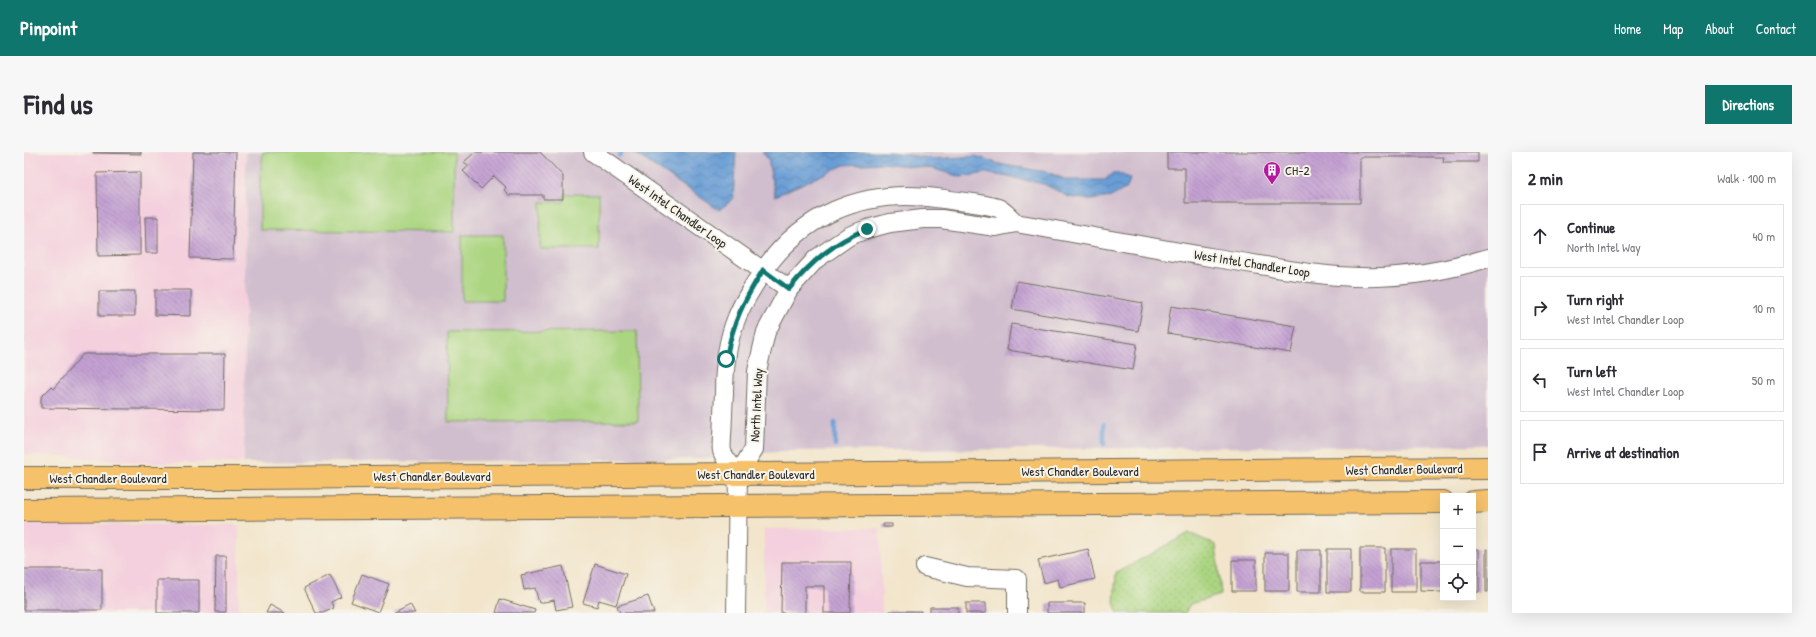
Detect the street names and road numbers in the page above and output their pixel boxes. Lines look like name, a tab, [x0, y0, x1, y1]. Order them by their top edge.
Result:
street label: West Intel Chandler Loop	[625, 170, 731, 252]
street label: West Intel Chandler Loop	[1193, 245, 1312, 281]
street label: North Intel Way	[745, 367, 767, 442]
street label: West Chandler Boulevard	[1345, 459, 1463, 479]
street label: West Chandler Boulevard	[1022, 462, 1138, 480]
street label: West Chandler Boulevard	[698, 465, 814, 483]
street label: West Chandler Boulevard	[374, 467, 490, 485]
street label: West Chandler Boulevard	[50, 469, 166, 487]

